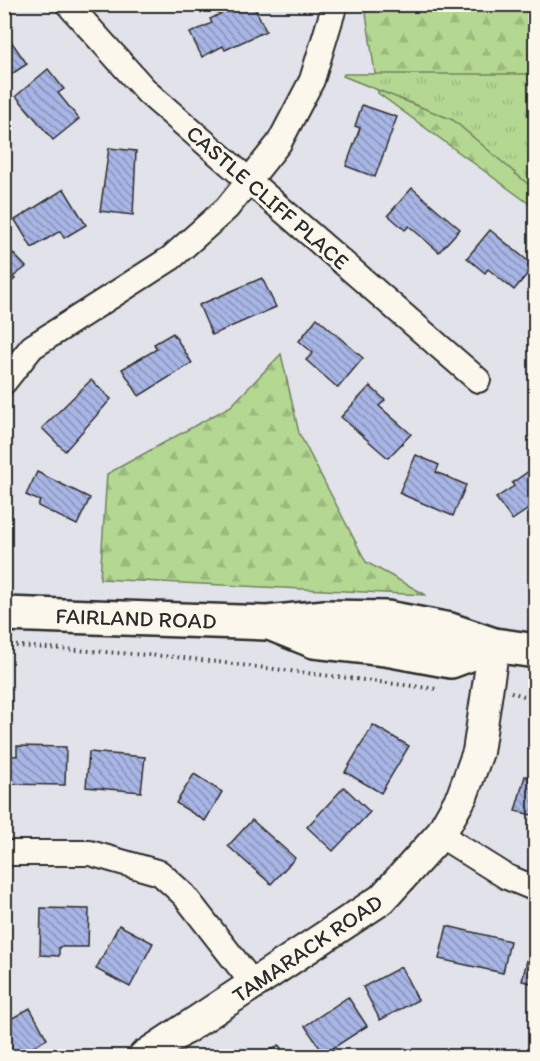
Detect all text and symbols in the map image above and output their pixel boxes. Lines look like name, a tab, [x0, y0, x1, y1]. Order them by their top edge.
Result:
street label: CASTLE CLIFF PLACE	[181, 119, 355, 275]
street label: FAIRLAND ROAD	[55, 602, 217, 635]
street label: TAMARACK ROAD	[227, 888, 388, 1009]

